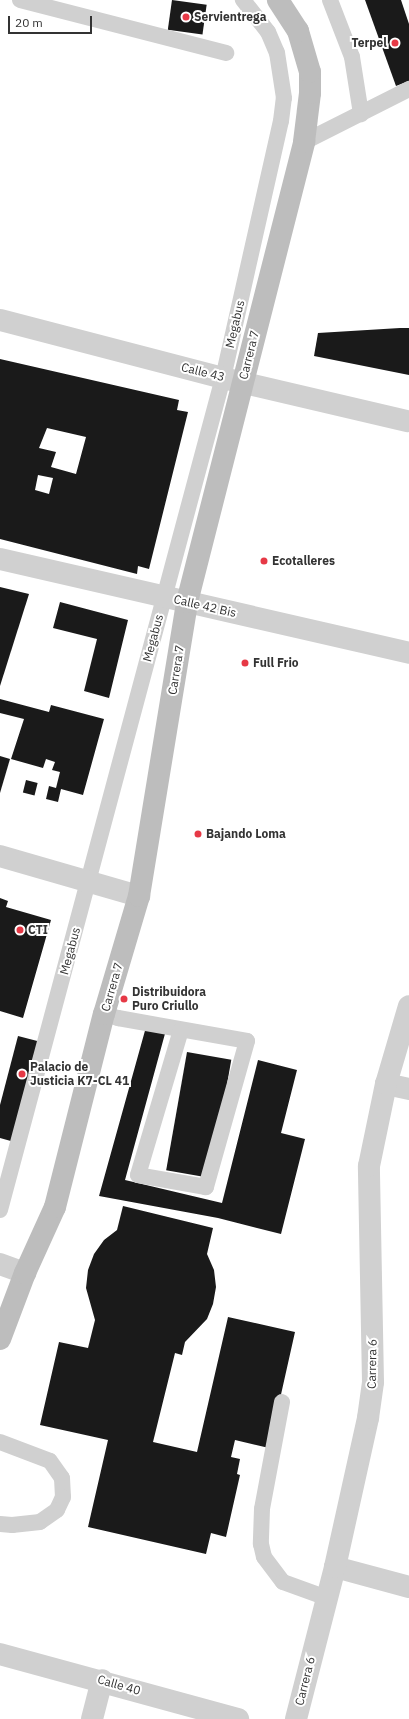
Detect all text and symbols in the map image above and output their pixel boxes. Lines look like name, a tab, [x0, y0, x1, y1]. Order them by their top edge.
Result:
scale bar	[10, 8, 94, 34]
place label: Servientrega	[194, 10, 267, 24]
marker: Servientrega	[181, 12, 191, 22]
text: 20 m	[15, 15, 43, 30]
place label: Terpel	[352, 36, 387, 50]
marker: Terpel	[390, 38, 400, 48]
street label: Megabus	[223, 299, 247, 349]
street label: Carrera 7	[236, 329, 262, 381]
street label: Calle 43	[180, 360, 226, 384]
place label: Ecotalleres	[272, 554, 335, 568]
marker: Ecotalleres	[259, 556, 269, 566]
street label: Calle 42 Bis	[172, 592, 238, 620]
street label: Megabus	[140, 613, 166, 663]
street label: Carrera 7	[165, 644, 187, 696]
place label: Full Frio	[253, 656, 299, 670]
marker: Full Frio	[240, 658, 250, 668]
place label: Bajando Loma	[206, 827, 286, 841]
marker: Bajando Loma	[193, 829, 203, 839]
place label: CTI	[28, 923, 48, 937]
marker: CTI	[15, 925, 25, 935]
street label: Megabus	[57, 926, 83, 976]
street label: Carrera 7	[98, 961, 126, 1013]
place label: Distribuidora Puro Criullo	[132, 985, 206, 1013]
marker: Distribuidora Puro Criullo	[119, 994, 129, 1004]
place label: Palacio de Justicia K7-CL 41	[30, 1060, 129, 1088]
marker: Palacio de Justicia K7-CL 41	[17, 1069, 27, 1079]
street label: Carrera 6	[364, 1339, 380, 1389]
street label: Carrera 6	[292, 1655, 318, 1707]
street label: Calle 40	[96, 1672, 142, 1698]

